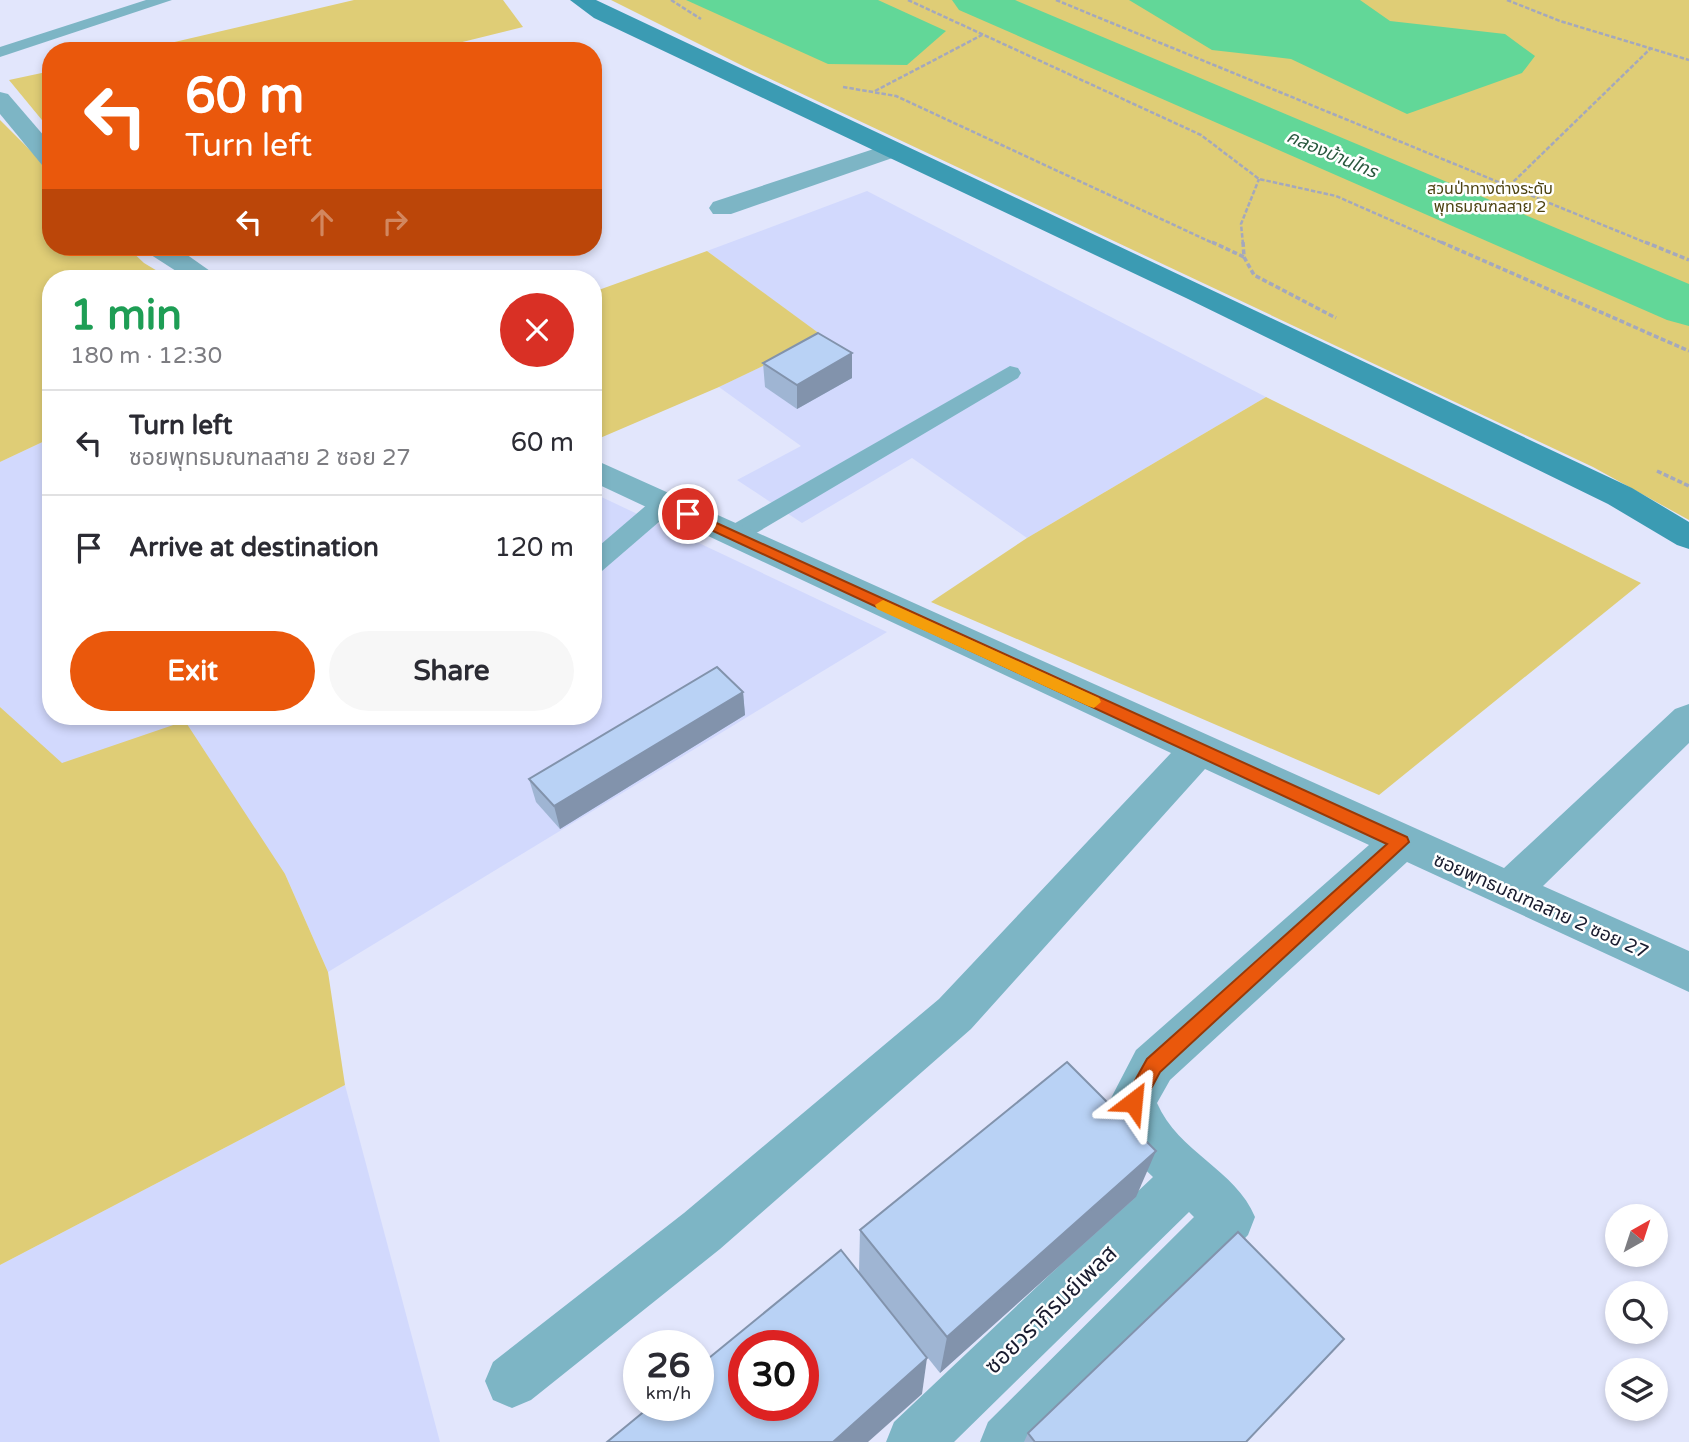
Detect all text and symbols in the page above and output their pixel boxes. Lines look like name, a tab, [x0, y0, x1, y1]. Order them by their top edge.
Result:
text: 60 m	[185, 67, 304, 126]
icon: left	[70, 70, 161, 161]
water label: คลองบ้านไทร	[1284, 125, 1381, 183]
text: Turn left	[185, 127, 312, 165]
park label: สวนป่าทางต่างระดับ พุทธมณฑลสาย 2	[1427, 179, 1553, 217]
icon: left	[230, 203, 268, 241]
icon: ahead	[303, 203, 341, 241]
icon: right	[376, 203, 414, 241]
text: 1 min	[70, 290, 182, 341]
button: close	[500, 293, 574, 367]
text: 180 m · 12:30	[70, 342, 222, 370]
text: Turn left	[129, 410, 232, 441]
icon: left	[70, 424, 108, 462]
text: 60 m	[511, 427, 574, 458]
text: ซอยพุทธมณฑลสาย 2 ซอย 27	[129, 444, 411, 472]
pin	[658, 484, 718, 544]
icon: arrive	[669, 495, 707, 533]
icon: arrive	[70, 529, 108, 567]
text: Arrive at destination	[129, 532, 379, 563]
text: 120 m	[494, 532, 574, 563]
button: Exit	[70, 631, 315, 711]
button: Share	[329, 631, 574, 711]
street label: ซอยพุทธมณฑลสาย 2 ซอย 27	[1430, 849, 1652, 963]
position arrow	[1096, 1065, 1170, 1139]
north arrow	[1605, 1204, 1668, 1267]
map controls	[1605, 1204, 1668, 1421]
street label: ซอยวราภิรมย์เพลส	[979, 1240, 1123, 1380]
button: search	[1605, 1281, 1668, 1344]
speed limit sign: 30	[728, 1330, 819, 1421]
text: 26	[647, 1345, 690, 1387]
button: layers	[1605, 1358, 1668, 1421]
text: km/h	[646, 1382, 691, 1404]

